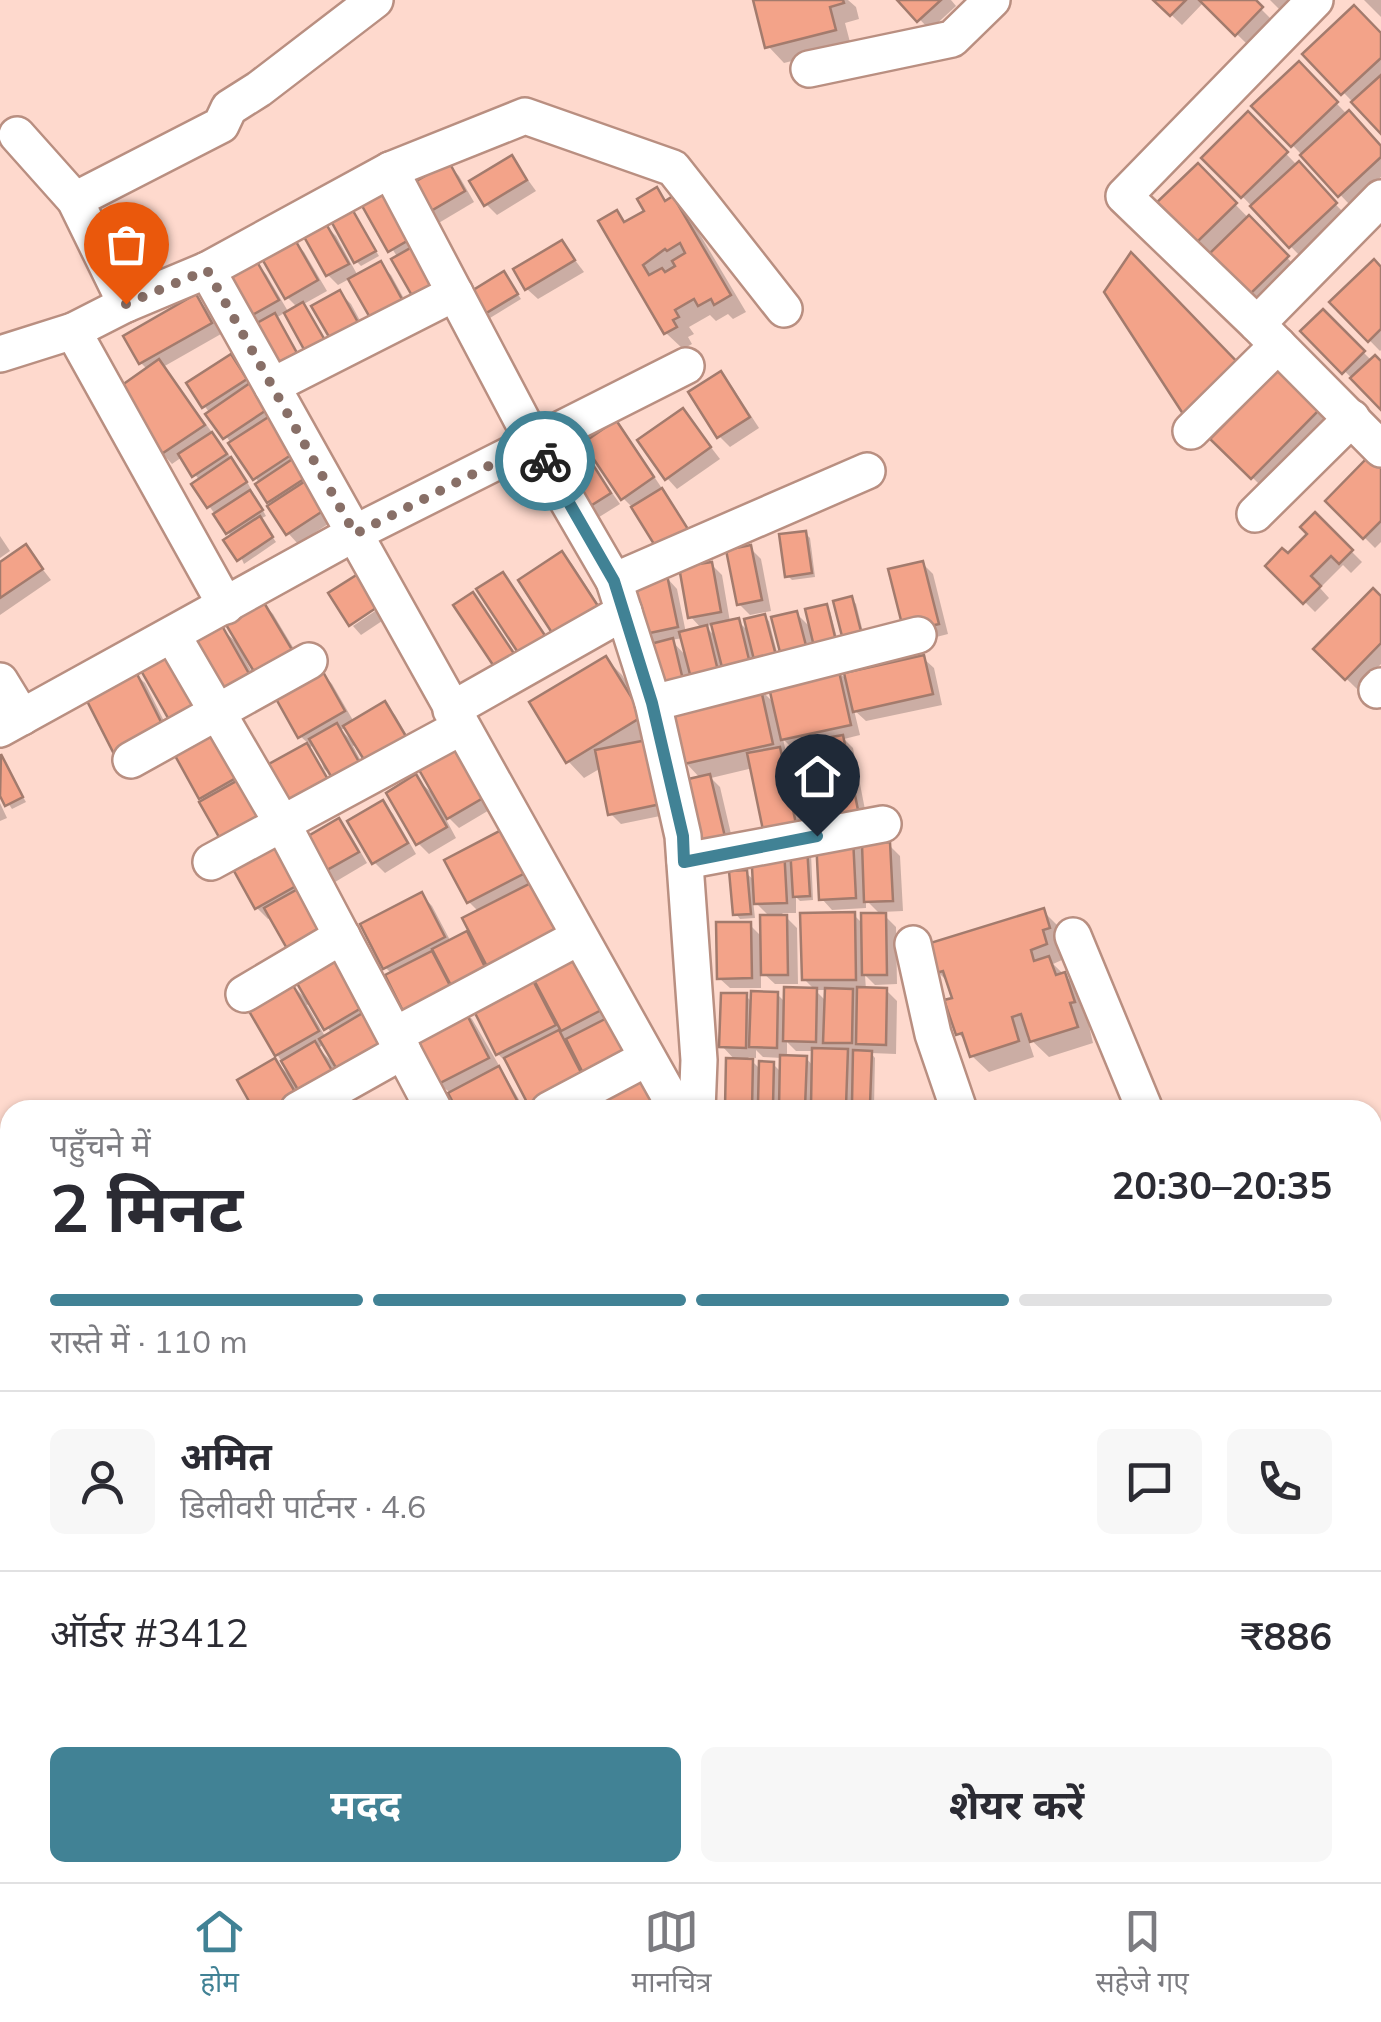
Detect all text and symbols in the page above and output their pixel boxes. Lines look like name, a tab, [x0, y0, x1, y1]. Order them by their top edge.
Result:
pin	[84, 202, 169, 305]
icon: bag	[99, 217, 154, 272]
courier	[495, 411, 595, 511]
icon: bike	[518, 434, 573, 489]
pin	[775, 734, 860, 837]
icon: home	[790, 749, 845, 804]
text: पहुँचने में	[50, 1125, 151, 1165]
text: 20:30–20:35	[1112, 1161, 1332, 1209]
text: 2 मिनट	[50, 1167, 243, 1248]
text: रास्ते में · 110 m	[50, 1321, 248, 1361]
button: person	[50, 1429, 155, 1534]
button: chat	[1097, 1429, 1202, 1534]
button: phone	[1227, 1429, 1332, 1534]
text: अमित	[180, 1432, 272, 1480]
text: डिलीवरी पार्टनर · 4.6	[180, 1486, 426, 1526]
text: ऑर्डर #3412	[50, 1609, 249, 1657]
text: ₹886	[1241, 1612, 1332, 1660]
button: मदद	[50, 1747, 681, 1862]
button: शेयर करें	[701, 1747, 1332, 1862]
tab: होम	[192, 1904, 247, 2003]
tab: मानचित्र	[631, 1904, 711, 2003]
tab: सहेजे गए	[1096, 1904, 1189, 2003]

